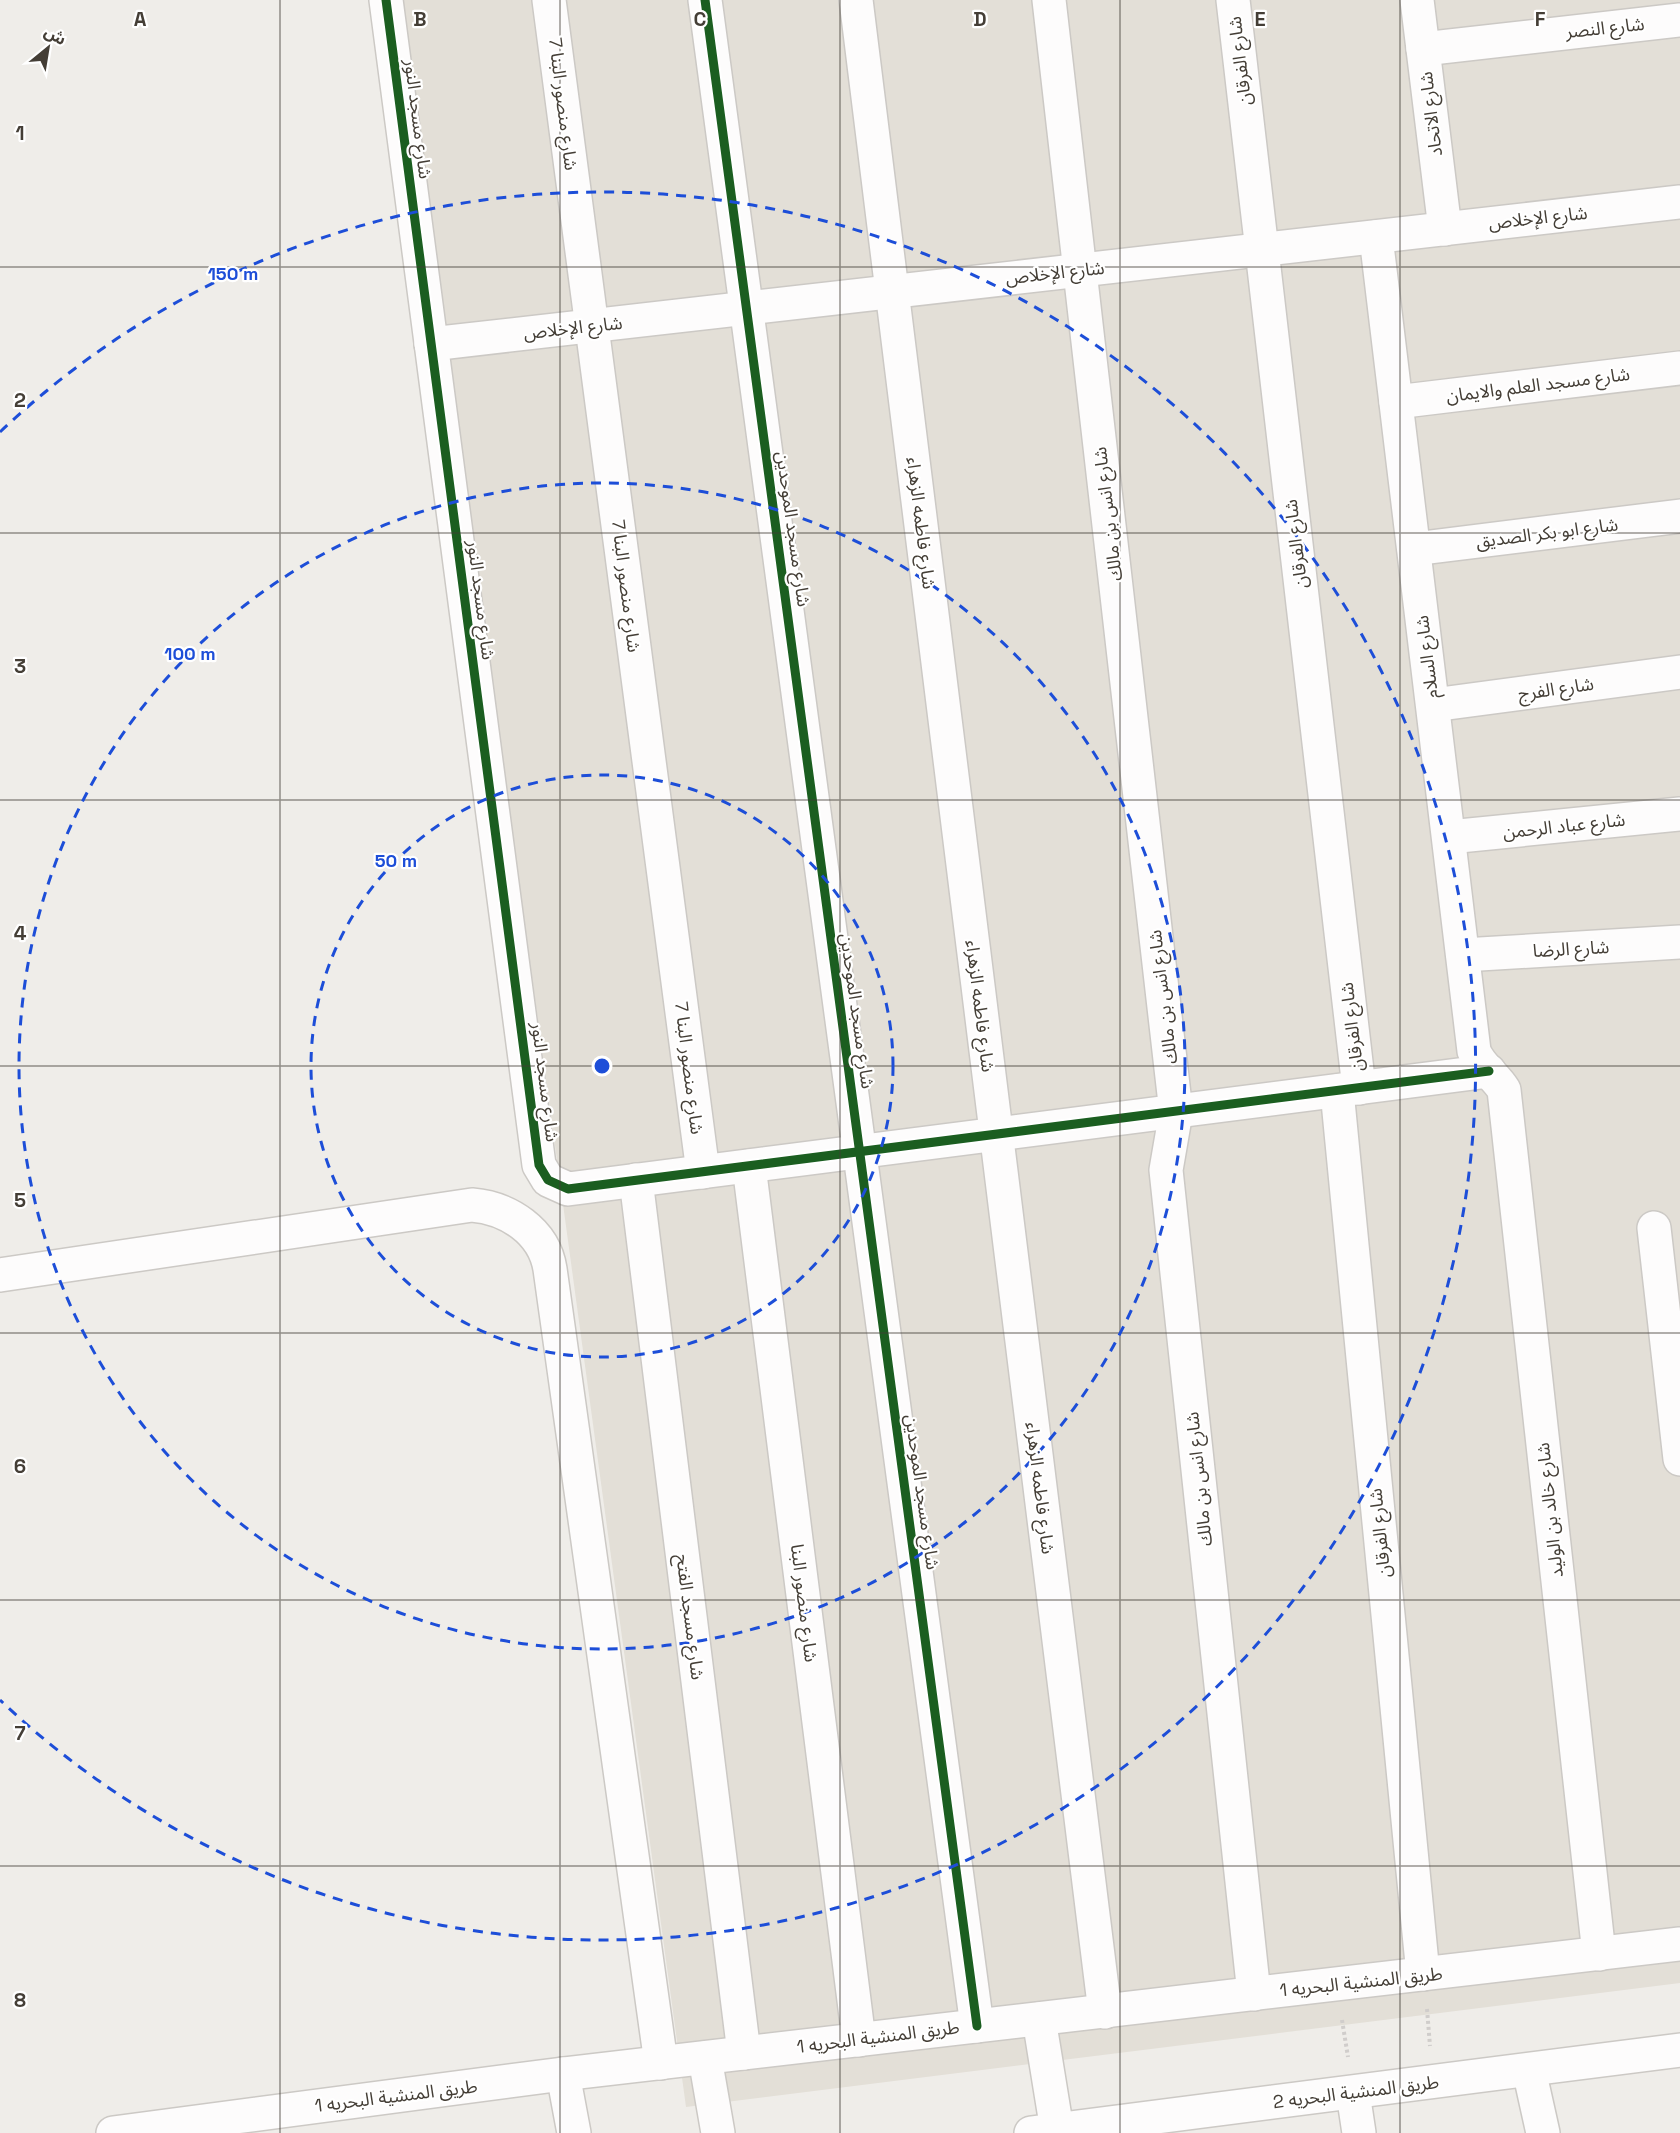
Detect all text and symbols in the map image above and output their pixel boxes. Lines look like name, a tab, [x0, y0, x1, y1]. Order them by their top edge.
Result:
text: A	[134, 6, 147, 32]
text: B	[413, 6, 427, 32]
text: C	[694, 6, 707, 32]
text: D	[973, 6, 987, 32]
text: E	[1254, 6, 1266, 32]
text: F	[1535, 6, 1546, 32]
street label: شارع النصر	[1563, 12, 1646, 46]
street label: شارع الفرقان	[1223, 15, 1259, 107]
north arrow	[18, 18, 78, 78]
text: ش	[41, 21, 70, 50]
street label: شارع منصور البنا 7	[541, 36, 583, 172]
street label: شارع مسجد النور	[397, 57, 437, 180]
street label: شارع الاتحاد	[1414, 70, 1450, 158]
text: 1	[15, 120, 25, 146]
street label: شارع الإخلاص	[1487, 201, 1589, 237]
street label: شارع الإخلاص	[1004, 256, 1106, 292]
text: 150 m	[208, 262, 258, 285]
street label: شارع الإخلاص	[522, 311, 624, 347]
street label: شارع مسجد العلم والايمان	[1445, 362, 1631, 410]
text: 2	[14, 387, 26, 413]
street label: شارع انس بن مالك	[1088, 445, 1130, 582]
street label: شارع مسجد الموحدين	[768, 450, 816, 609]
street label: شارع فاطمه الزهراء	[899, 456, 941, 591]
street label: شارع الفرقان	[1279, 498, 1315, 590]
street label: شارع ابو بكر الصديق	[1474, 512, 1620, 556]
street label: شارع منصور البنا 7	[604, 518, 646, 654]
street label: شارع مسجد النور	[460, 538, 500, 661]
street label: شارع السلام	[1410, 614, 1446, 700]
text: 100 m	[164, 642, 216, 665]
text: 3	[14, 653, 26, 679]
street label: شارع الفرج	[1517, 672, 1596, 708]
street label: شارع عباد الرحمن	[1502, 808, 1627, 846]
text: 50 m	[375, 849, 417, 872]
text: 4	[14, 920, 27, 946]
street label: شارع انس بن مالك	[1143, 928, 1185, 1065]
street label: شارع مسجد الموحدين	[832, 932, 880, 1091]
street label: شارع الرضا	[1532, 935, 1610, 965]
street label: شارع فاطمه الزهراء	[958, 939, 1000, 1074]
street label: شارع الفرقان	[1335, 981, 1371, 1073]
street label: شارع منصور البنا 7	[667, 1000, 709, 1136]
street label: شارع مسجد النور	[524, 1020, 564, 1143]
centre of rings	[592, 1056, 612, 1076]
text: 5	[14, 1187, 26, 1213]
street label: شارع انس بن مالك	[1180, 1410, 1220, 1547]
street label: شارع مسجد الموحدين	[897, 1413, 945, 1572]
street label: شارع فاطمه الزهراء	[1018, 1421, 1060, 1556]
street label: شارع خالد بن الوليد	[1531, 1441, 1571, 1579]
text: 6	[14, 1453, 26, 1479]
street label: شارع الفرقان	[1363, 1487, 1399, 1579]
street label: شارع منصور البنا	[783, 1543, 823, 1664]
street label: شارع مسجد الفتح	[668, 1553, 710, 1681]
text: 7	[14, 1720, 26, 1746]
street label: طريق المنشية البحريه 1	[1278, 1962, 1444, 2001]
text: 8	[14, 1987, 26, 2013]
street label: طريق المنشية البحريه 1	[795, 2015, 961, 2058]
street label: طريق المنشية البحريه 2	[1272, 2070, 1440, 2113]
street label: طريق المنشية البحريه 1	[313, 2074, 479, 2117]

